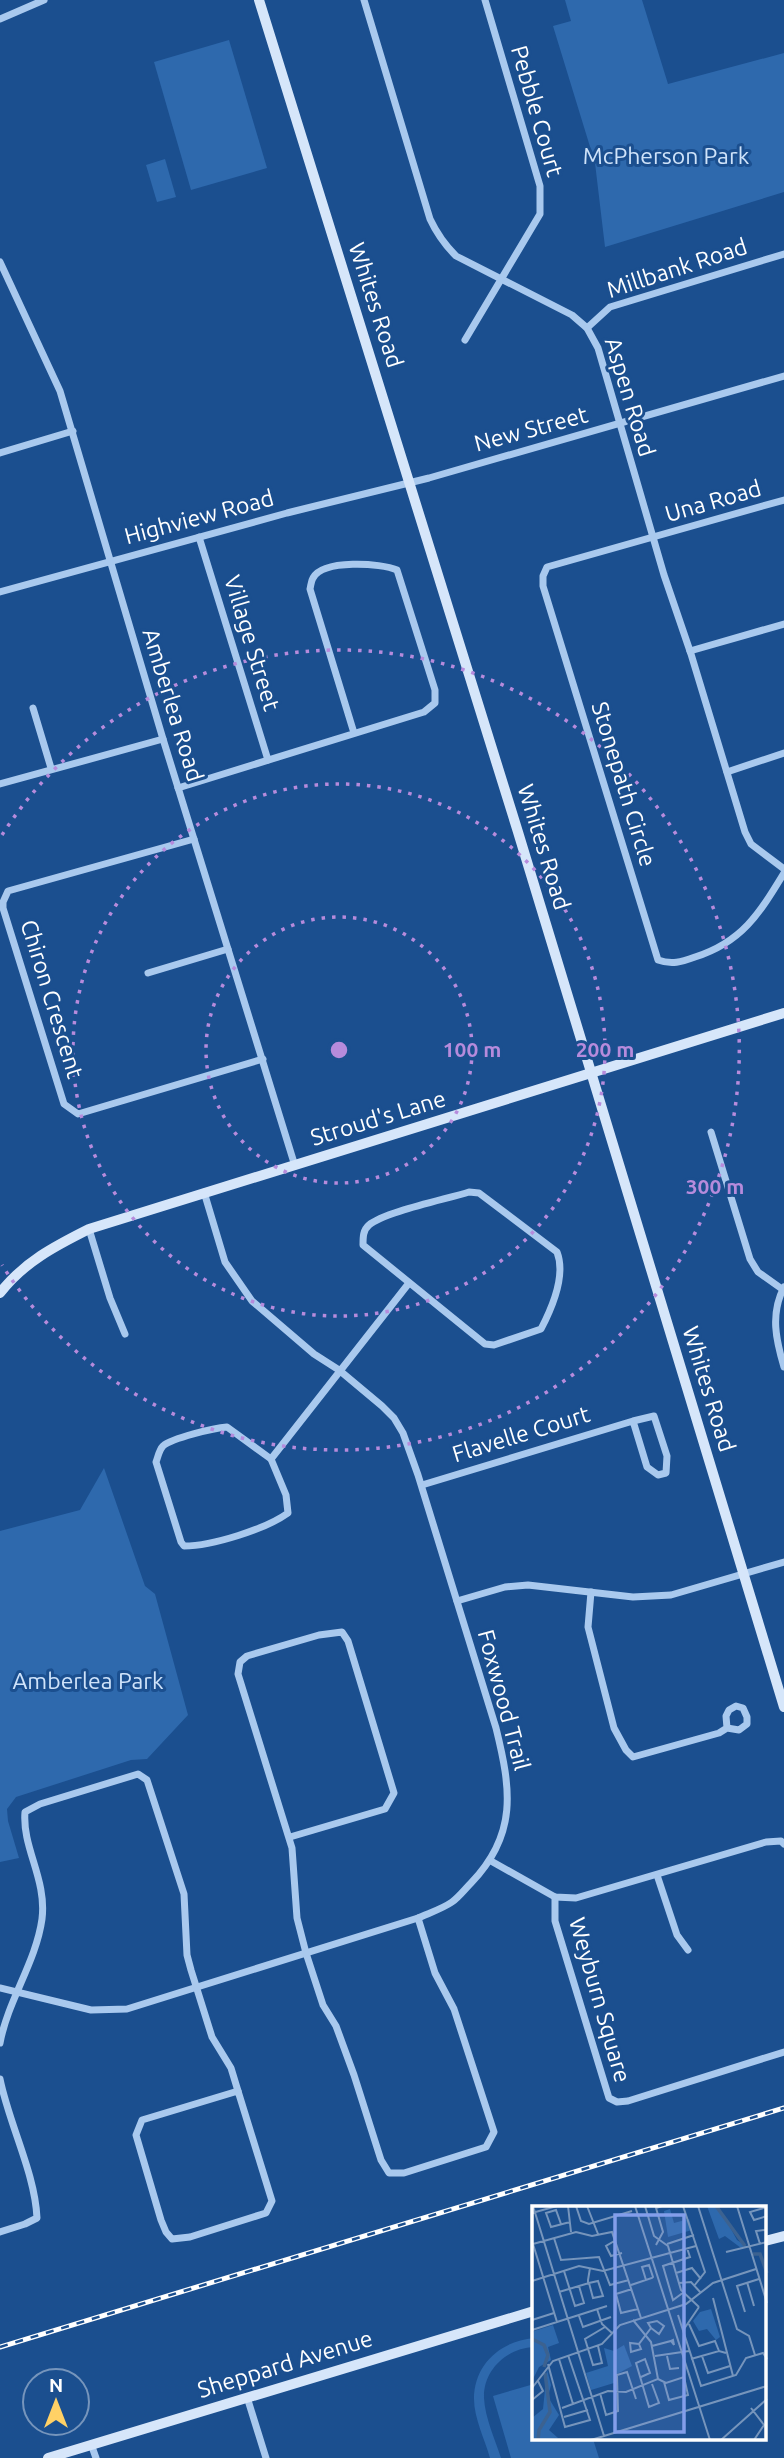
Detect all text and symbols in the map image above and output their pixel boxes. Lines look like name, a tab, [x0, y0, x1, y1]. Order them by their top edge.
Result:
street label: Pebble Court	[507, 42, 568, 179]
park label: McPherson Park	[583, 143, 750, 168]
street label: Millbank Road	[604, 233, 750, 302]
street label: Whites Road	[345, 239, 408, 370]
street label: Aspen Road	[601, 334, 660, 459]
street label: New Street	[471, 401, 590, 456]
street label: Una Road	[662, 475, 764, 526]
street label: Highview Road	[121, 485, 276, 548]
street label: Village Street	[220, 572, 285, 714]
street label: Amberlea Road	[138, 625, 209, 784]
street label: Stonepath Circle	[588, 699, 661, 869]
street label: Whites Road	[514, 781, 575, 913]
street label: Chiron Crescent	[16, 917, 88, 1081]
text: 100 m	[443, 1037, 501, 1061]
text: 200 m	[576, 1037, 634, 1061]
centre of rings	[327, 1038, 351, 1062]
street label: Stroud's Lane	[307, 1085, 448, 1150]
text: 300 m	[686, 1174, 744, 1198]
street label: Whites Road	[679, 1323, 740, 1455]
street label: Flavelle Court	[449, 1401, 593, 1466]
street label: Foxwood Trail	[474, 1627, 535, 1773]
park label: Amberlea Park	[12, 1668, 164, 1693]
street label: Weyburn Square	[565, 1915, 636, 2085]
inset map	[532, 2206, 766, 2440]
street label: Sheppard Avenue	[194, 2325, 375, 2402]
north arrow	[21, 2367, 91, 2437]
text: N	[49, 2374, 63, 2396]

